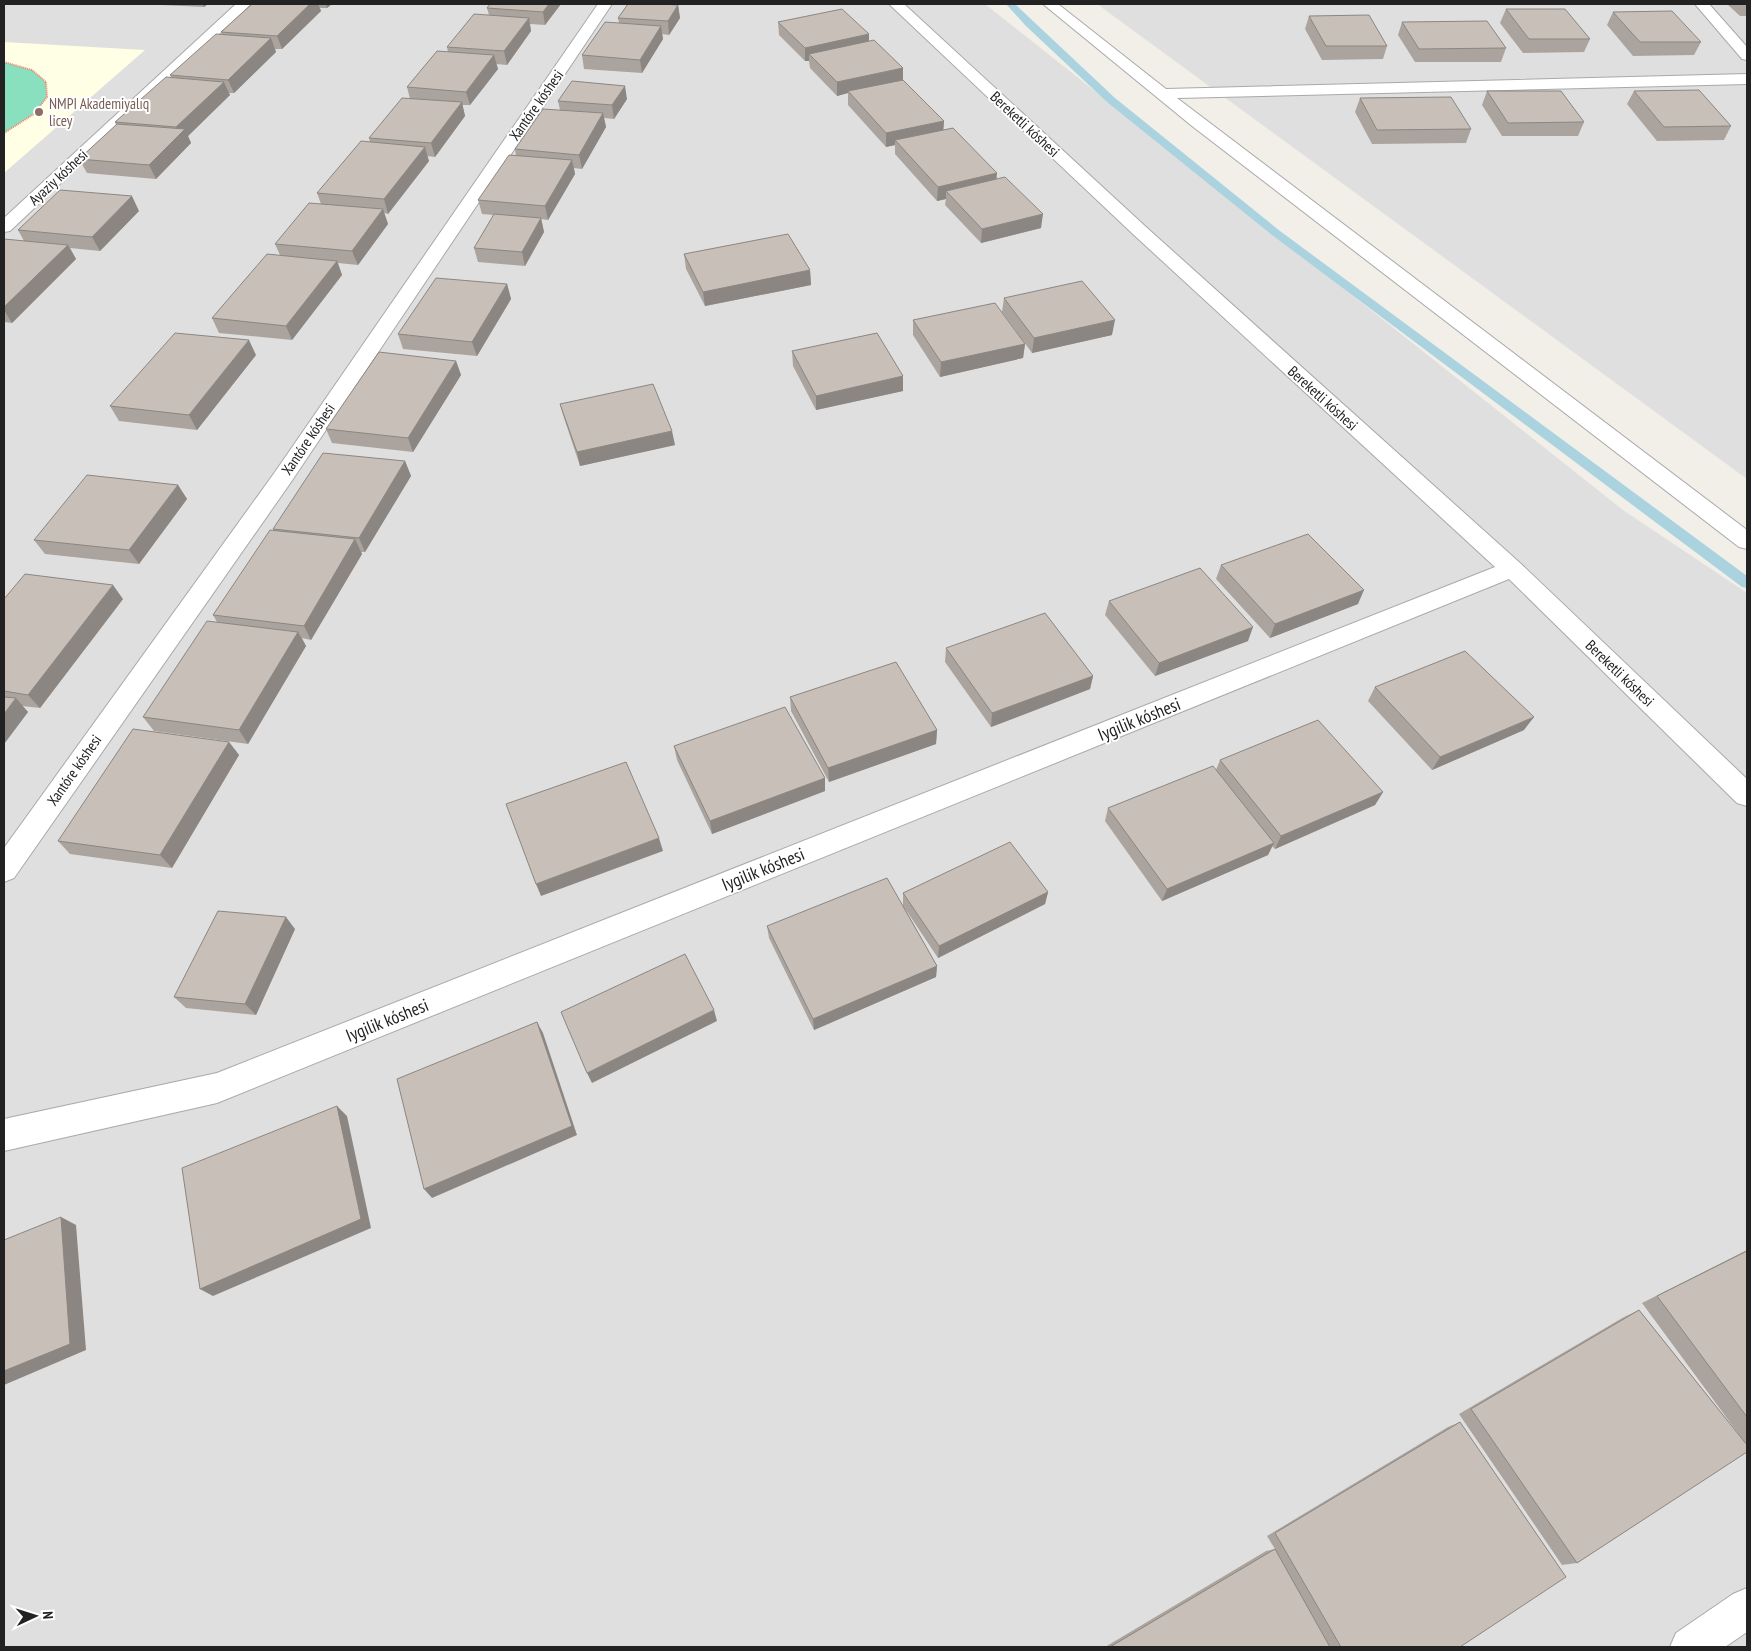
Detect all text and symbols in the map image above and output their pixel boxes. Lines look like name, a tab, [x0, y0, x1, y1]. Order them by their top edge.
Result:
street label: Xantóre kóshesi	[505, 66, 567, 144]
street label: Bereketli kóshesi	[986, 87, 1064, 161]
place label: NMPI Akademiyalıq licey	[49, 94, 149, 130]
marker: NMPI Akademiyalıq licey	[33, 106, 45, 118]
street label: Ayaziy kóshesi	[25, 145, 91, 209]
street label: Bereketli kóshesi	[1284, 362, 1362, 434]
street label: Xantóre kóshesi	[277, 400, 339, 478]
street label: Bereketli kóshesi	[1582, 636, 1658, 710]
street label: Iygilik kóshesi	[1094, 692, 1184, 746]
street label: Xantóre kóshesi	[43, 731, 105, 809]
street label: Iygilik kóshesi	[718, 842, 808, 896]
street label: Iygilik kóshesi	[342, 993, 432, 1047]
north arrow	[10, 1591, 60, 1641]
text: N	[39, 1611, 57, 1619]

